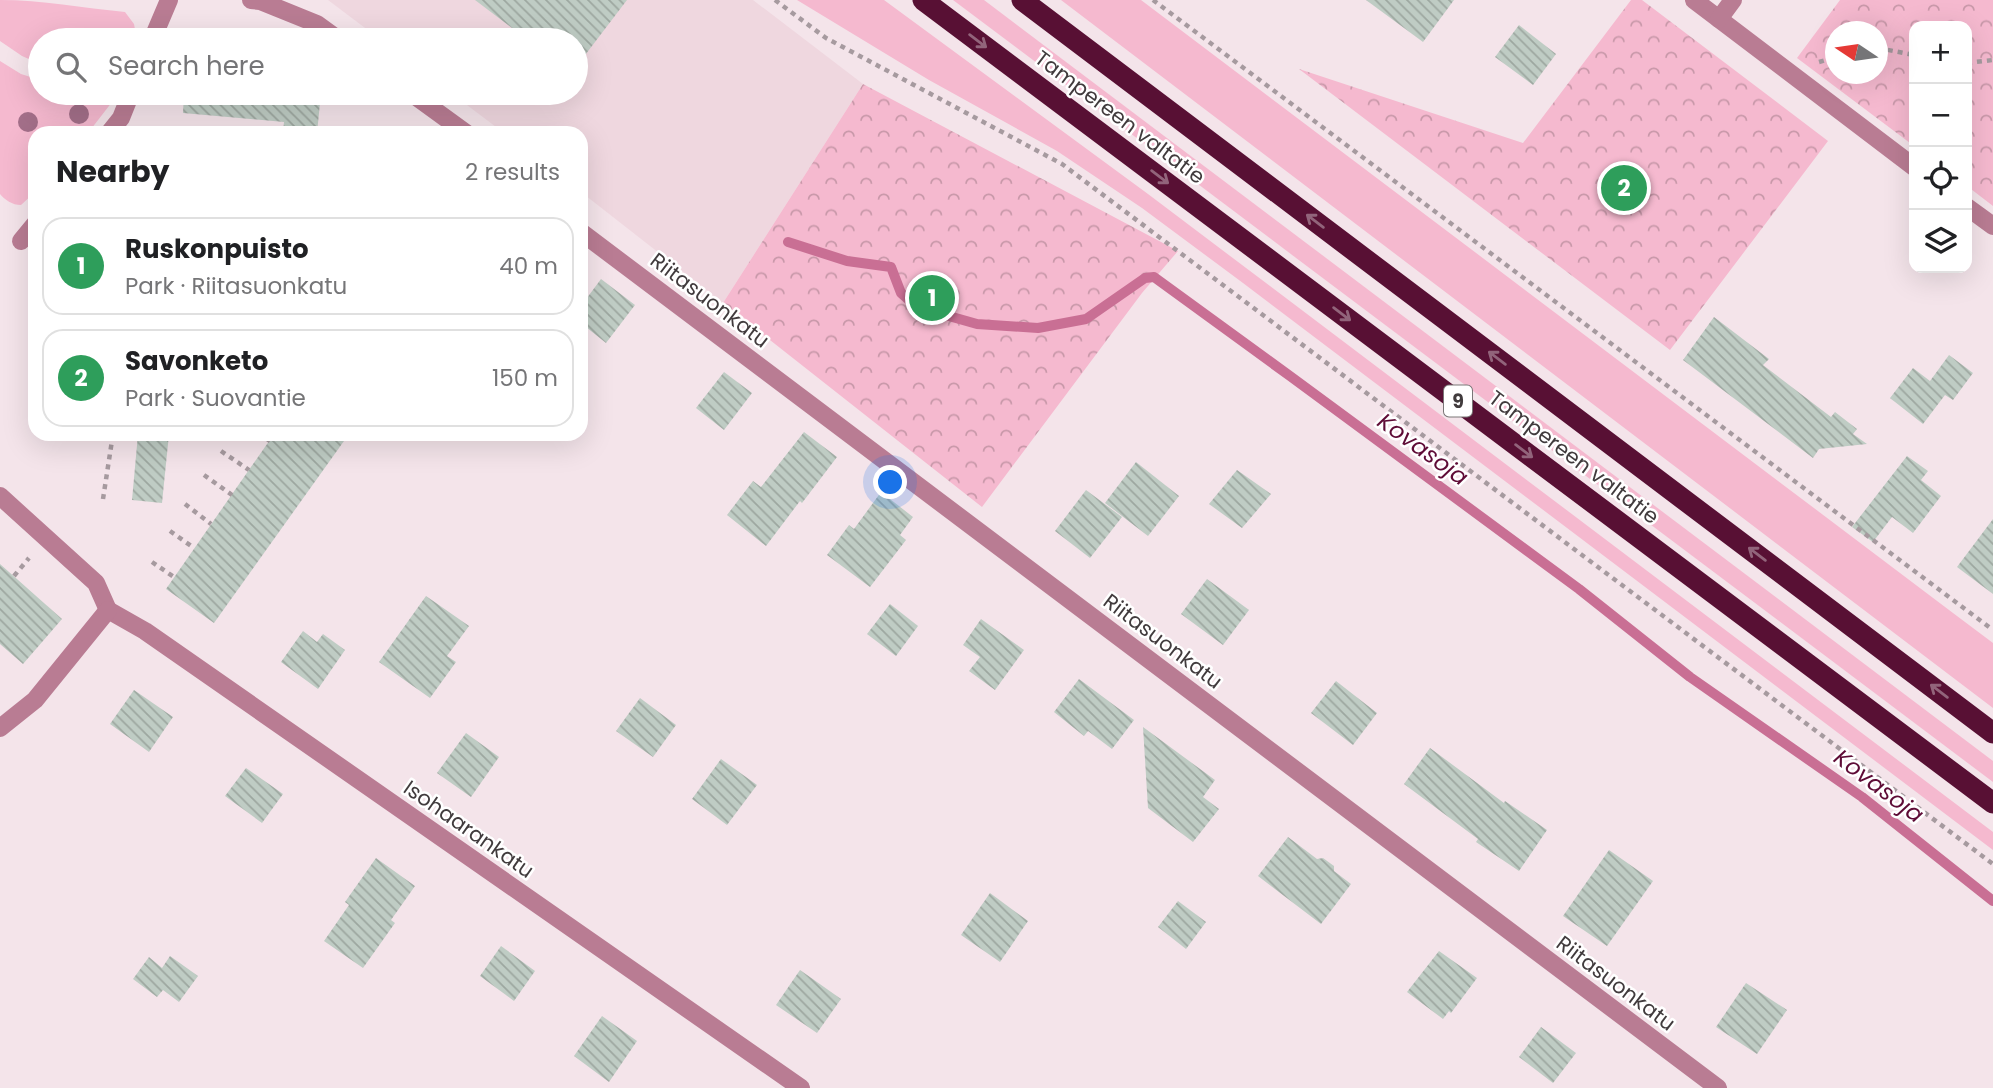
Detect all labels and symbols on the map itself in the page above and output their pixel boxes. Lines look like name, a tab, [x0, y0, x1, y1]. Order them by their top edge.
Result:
north arrow	[1825, 21, 1888, 84]
one-way arrow	[968, 33, 987, 48]
street label: Tampereen valtatie	[1029, 43, 1211, 191]
pin: 2	[1601, 162, 1647, 214]
one-way arrow	[1150, 170, 1168, 185]
one-way arrow	[1307, 214, 1325, 229]
street label: Riitasuonkatu	[644, 246, 776, 354]
pin: 1	[909, 272, 955, 324]
one-way arrow	[1332, 306, 1351, 321]
one-way arrow	[1488, 351, 1507, 366]
street label: Tampereen valtatie	[1483, 383, 1665, 531]
road number: 9	[1444, 386, 1472, 416]
water label: Kovasoja	[1371, 405, 1475, 493]
one-way arrow	[1514, 443, 1532, 458]
your location	[873, 465, 907, 499]
one-way arrow	[1748, 547, 1767, 562]
street label: Riitasuonkatu	[1097, 587, 1229, 695]
one-way arrow	[1930, 684, 1948, 699]
water label: Kovasoja	[1827, 742, 1931, 830]
street label: Isohaarankatu	[398, 773, 540, 885]
street label: Riitasuonkatu	[1550, 929, 1682, 1037]

